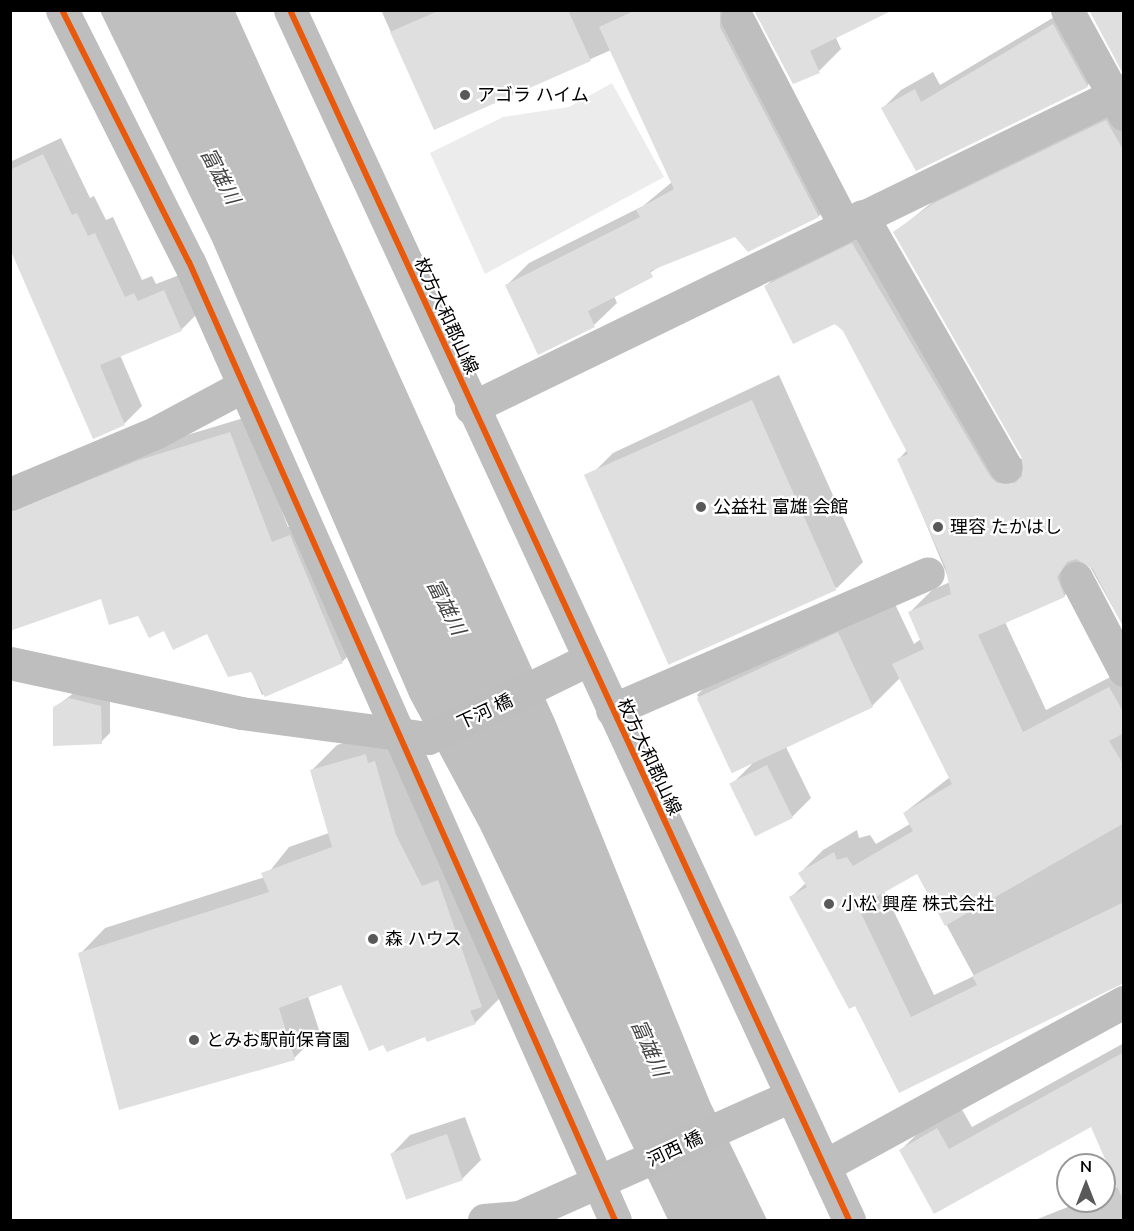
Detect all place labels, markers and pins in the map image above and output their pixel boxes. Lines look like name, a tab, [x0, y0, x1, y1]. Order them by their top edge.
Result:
place label: アゴラ ハイム	[477, 84, 590, 106]
marker: アゴラ ハイム	[458, 88, 472, 102]
place label: 公益社 富雄 会館	[713, 496, 848, 518]
marker: 公益社 富雄 会館	[694, 500, 708, 514]
place label: 理容 たかはし	[950, 516, 1063, 538]
marker: 理容 たかはし	[931, 520, 945, 534]
place label: 小松 興産 株式会社	[841, 893, 994, 915]
marker: 小松 興産 株式会社	[822, 897, 836, 911]
place label: 森 ハウス	[385, 928, 462, 950]
marker: 森 ハウス	[366, 932, 380, 946]
place label: とみお駅前保育園	[206, 1029, 350, 1051]
marker: とみお駅前保育園	[187, 1033, 201, 1047]

